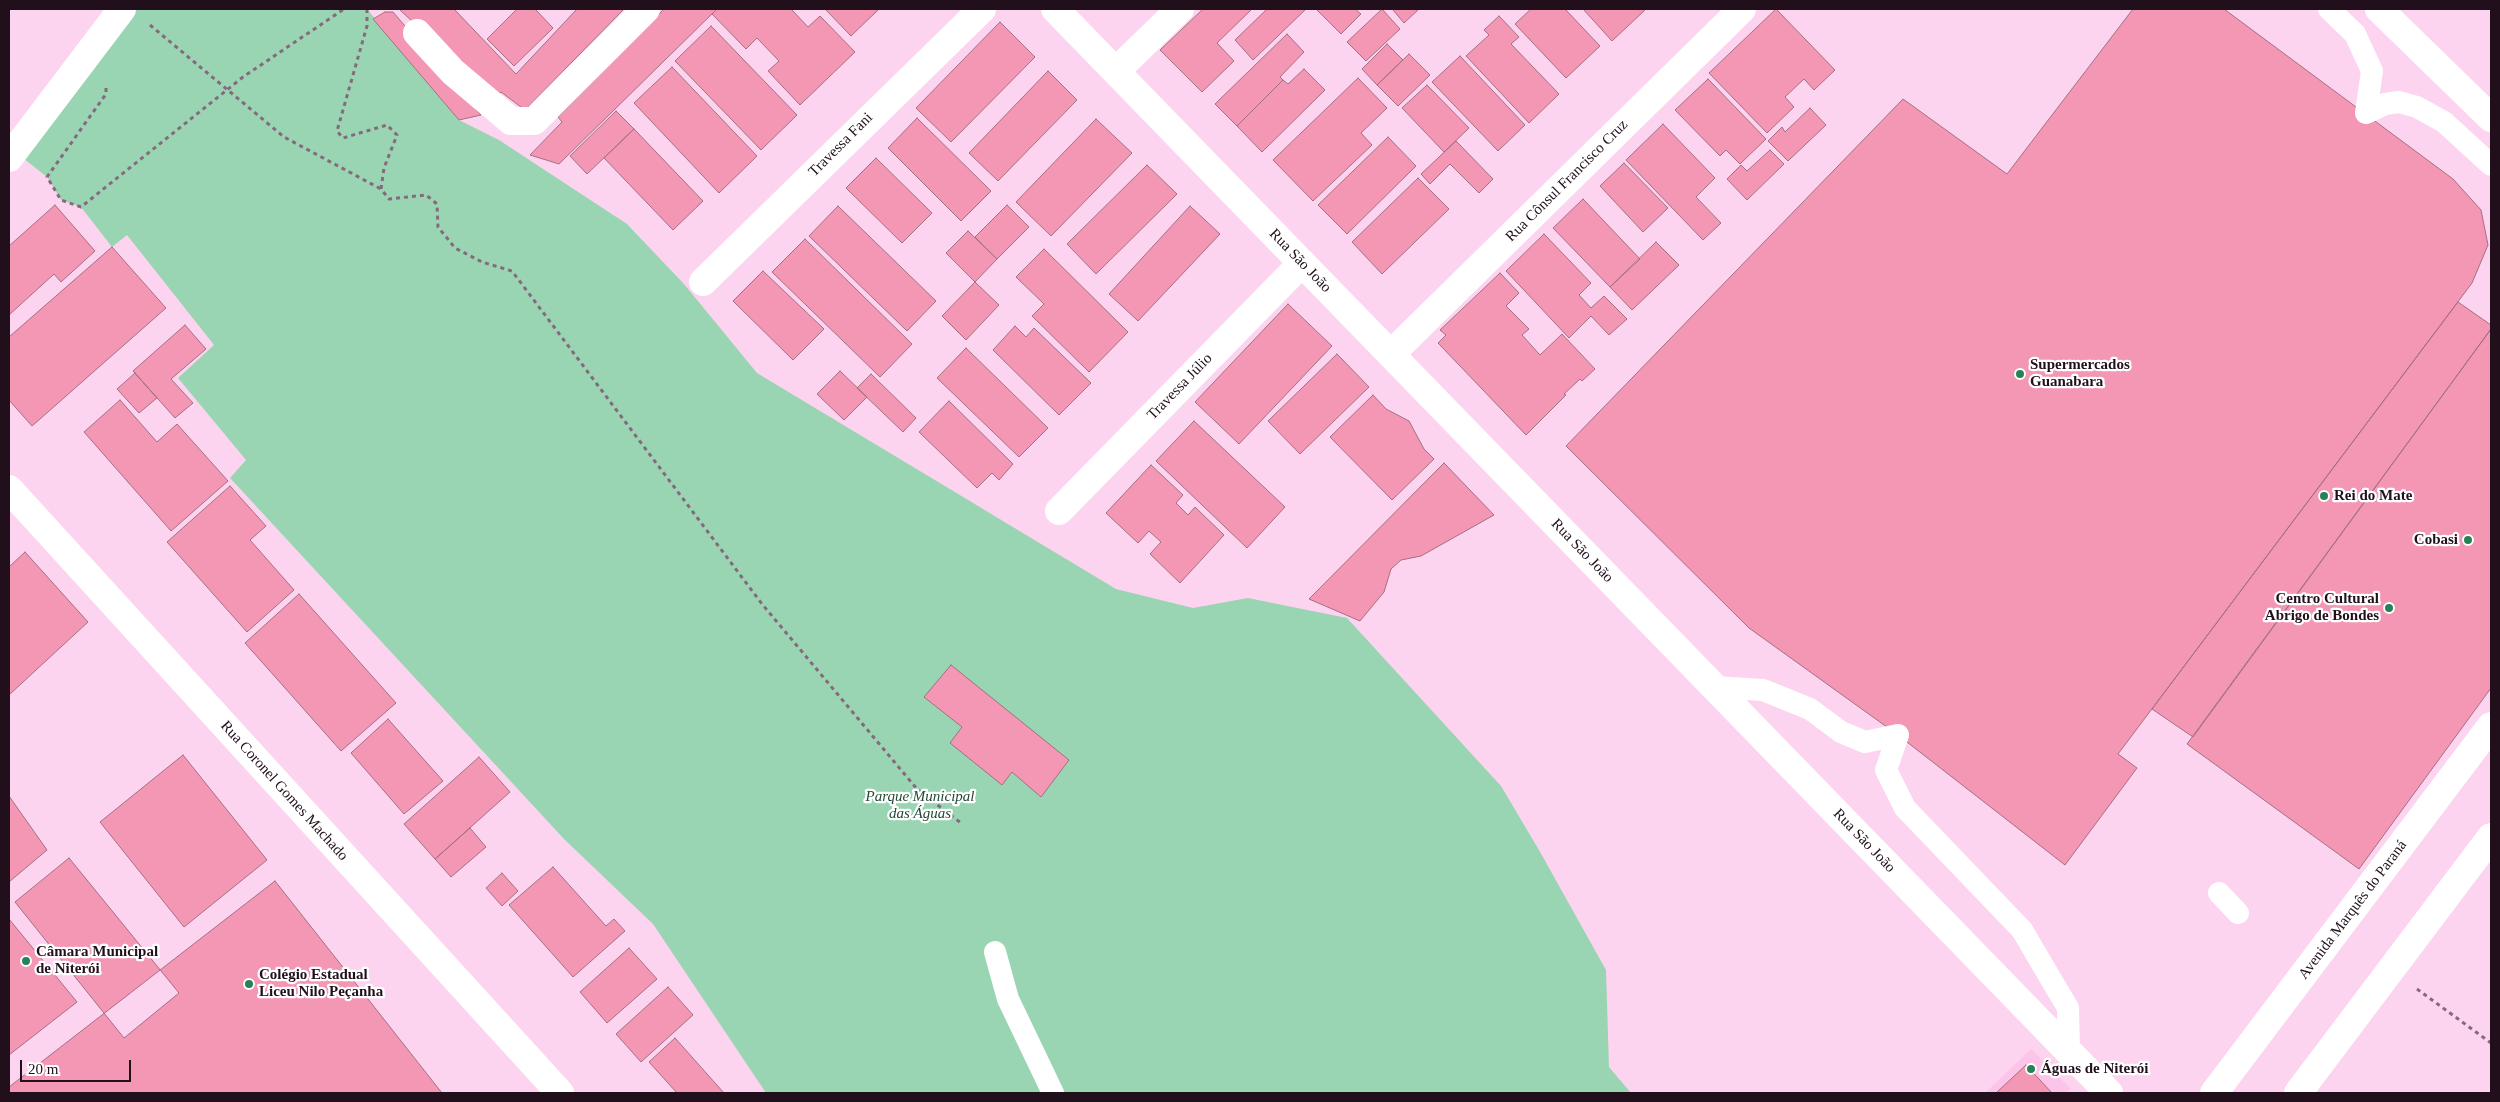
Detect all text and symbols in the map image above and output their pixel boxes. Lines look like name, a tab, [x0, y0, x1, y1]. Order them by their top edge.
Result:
street label: Travessa Fani	[805, 109, 877, 181]
street label: Rua Cônsul Francisco Cruz	[1502, 116, 1632, 246]
street label: Rua São João	[1265, 225, 1335, 297]
street label: Travessa Júlio	[1144, 350, 1216, 424]
place label: Supermercados Guanabara	[2030, 356, 2130, 391]
marker: Supermercados Guanabara	[2014, 368, 2026, 380]
place label: Rei do Mate	[2334, 487, 2412, 505]
marker: Rei do Mate	[2318, 490, 2330, 502]
street label: Rua São João	[1547, 515, 1617, 587]
place label: Cobasi	[2414, 531, 2458, 549]
marker: Cobasi	[2462, 534, 2474, 546]
place label: Centro Cultural Abrigo de Bondes	[2265, 590, 2379, 625]
marker: Centro Cultural Abrigo de Bondes	[2383, 602, 2395, 614]
street label: Rua Coronel Gomes Machado	[216, 717, 352, 865]
park label: Parque Municipal das Águas	[865, 788, 975, 823]
street label: Rua São João	[1829, 805, 1899, 877]
street label: Avenida Marquês do Paraná	[2295, 837, 2411, 983]
place label: Câmara Municipal de Niterói	[36, 943, 158, 978]
marker: Câmara Municipal de Niterói	[20, 955, 32, 967]
place label: Colégio Estadual Liceu Nilo Peçanha	[259, 966, 383, 1001]
marker: Colégio Estadual Liceu Nilo Peçanha	[243, 978, 255, 990]
scale bar	[22, 1050, 134, 1082]
place label: Águas de Niterói	[2041, 1060, 2148, 1078]
text: 20 m	[28, 1061, 58, 1077]
marker: Águas de Niterói	[2025, 1063, 2037, 1075]

